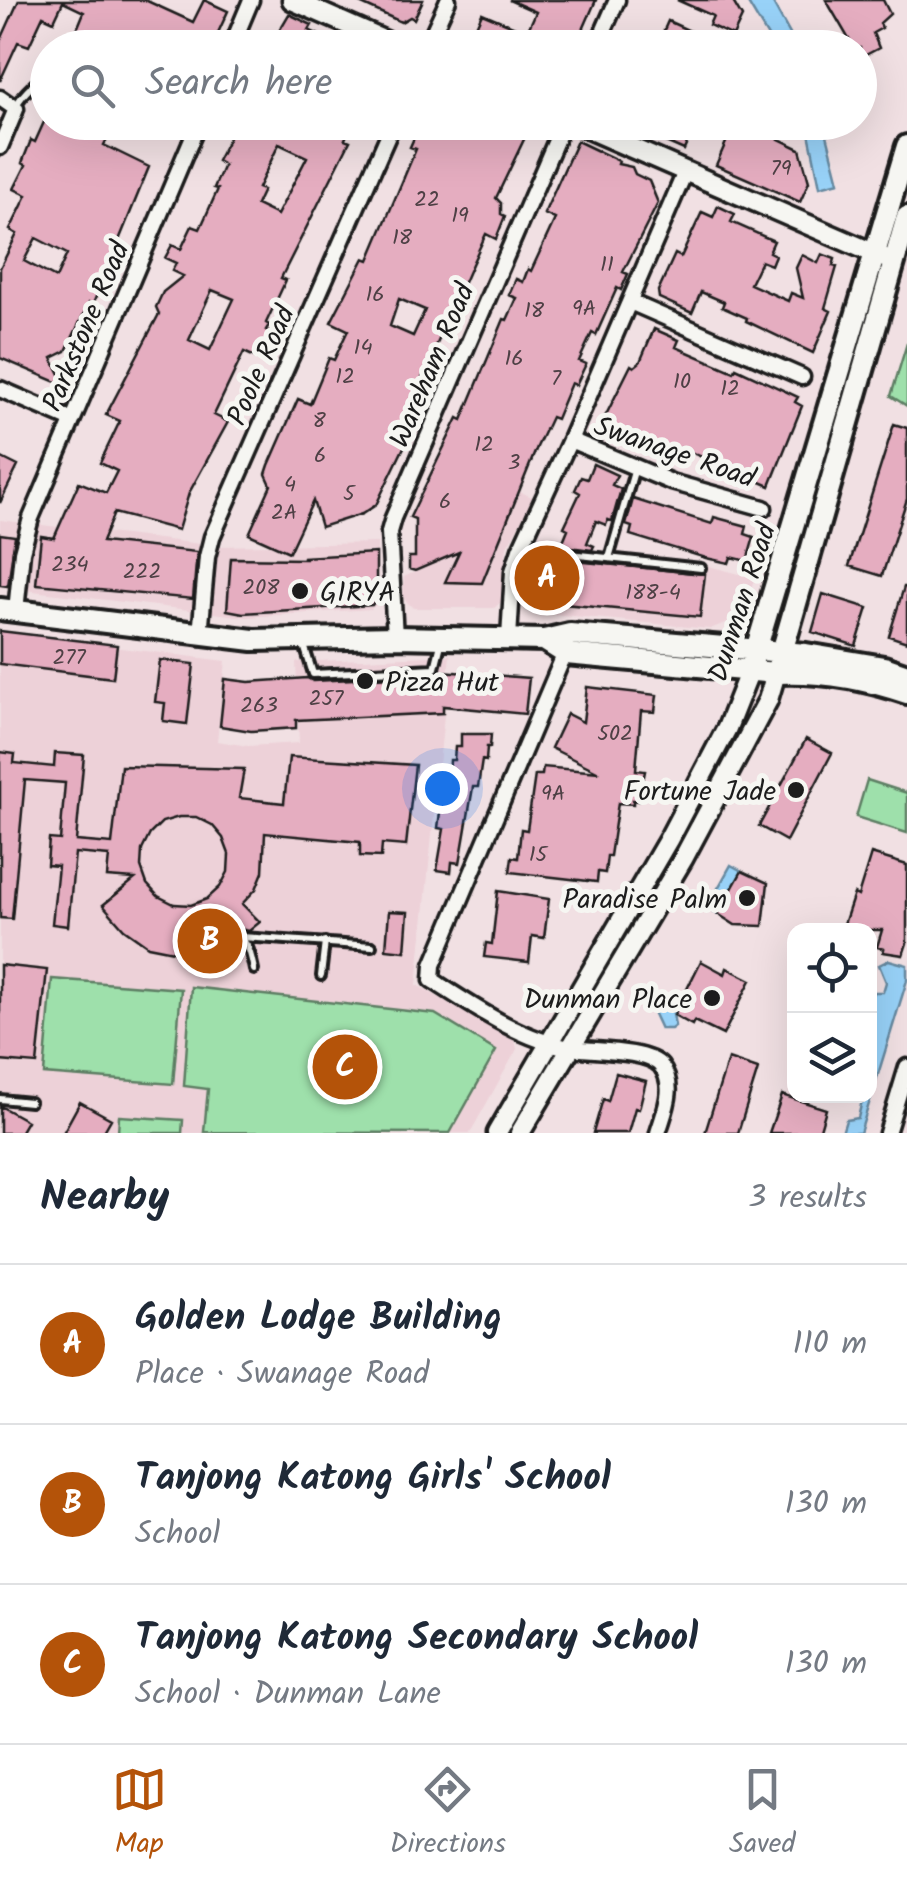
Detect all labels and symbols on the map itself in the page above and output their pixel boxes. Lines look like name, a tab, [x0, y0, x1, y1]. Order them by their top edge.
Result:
house number: 79	[771, 152, 792, 187]
house number: 22	[414, 183, 440, 218]
house number: 19	[451, 199, 469, 234]
house number: 18	[392, 221, 413, 256]
street label: Parkstone Road	[31, 234, 144, 419]
house number: 11	[600, 248, 614, 283]
street label: Wareham Road	[378, 276, 489, 455]
house number: 16	[365, 278, 385, 313]
house number: 9A	[572, 292, 596, 327]
house number: 18	[524, 294, 545, 329]
street label: Poole Road	[216, 298, 309, 433]
house number: 14	[353, 331, 373, 366]
house number: 16	[504, 342, 524, 377]
house number: 12	[335, 360, 355, 395]
house number: 7	[551, 362, 562, 397]
house number: 10	[673, 365, 691, 400]
house number: 12	[720, 372, 740, 407]
house number: 8	[312, 404, 326, 439]
street label: Swanage Road	[587, 405, 762, 502]
house number: 12	[474, 428, 494, 463]
house number: 6	[314, 439, 326, 474]
house number: 3	[508, 446, 520, 481]
house number: 4	[284, 468, 296, 503]
house number: 5	[343, 477, 356, 512]
house number: 6	[439, 485, 451, 520]
house number: 2A	[271, 496, 297, 531]
street label: Dunman Road	[697, 517, 790, 688]
pin: A	[514, 540, 580, 616]
house number: 234	[51, 548, 89, 583]
house number: 222	[123, 555, 161, 590]
house number: 208	[242, 571, 280, 606]
place label: G1RYA	[320, 571, 395, 616]
house number: 188-4	[625, 576, 681, 611]
marker: G1RYA	[289, 580, 311, 602]
house number: 277	[52, 641, 86, 676]
place label: Pizza Hut	[385, 661, 500, 706]
marker: Pizza Hut	[354, 670, 376, 692]
house number: 257	[309, 682, 344, 717]
house number: 263	[240, 689, 278, 724]
house number: 502	[597, 717, 633, 752]
your location	[417, 763, 468, 814]
place label: Fortune Jade	[624, 770, 776, 815]
house number: 9A	[541, 777, 565, 812]
marker: Fortune Jade	[785, 779, 807, 801]
house number: 15	[529, 838, 549, 873]
place label: Paradise Palm	[562, 878, 727, 923]
marker: Paradise Palm	[736, 887, 758, 909]
pin: B	[178, 904, 242, 978]
place label: Dunman Place	[524, 978, 692, 1023]
marker: Dunman Place	[701, 987, 723, 1009]
pin: C	[312, 1030, 378, 1104]

